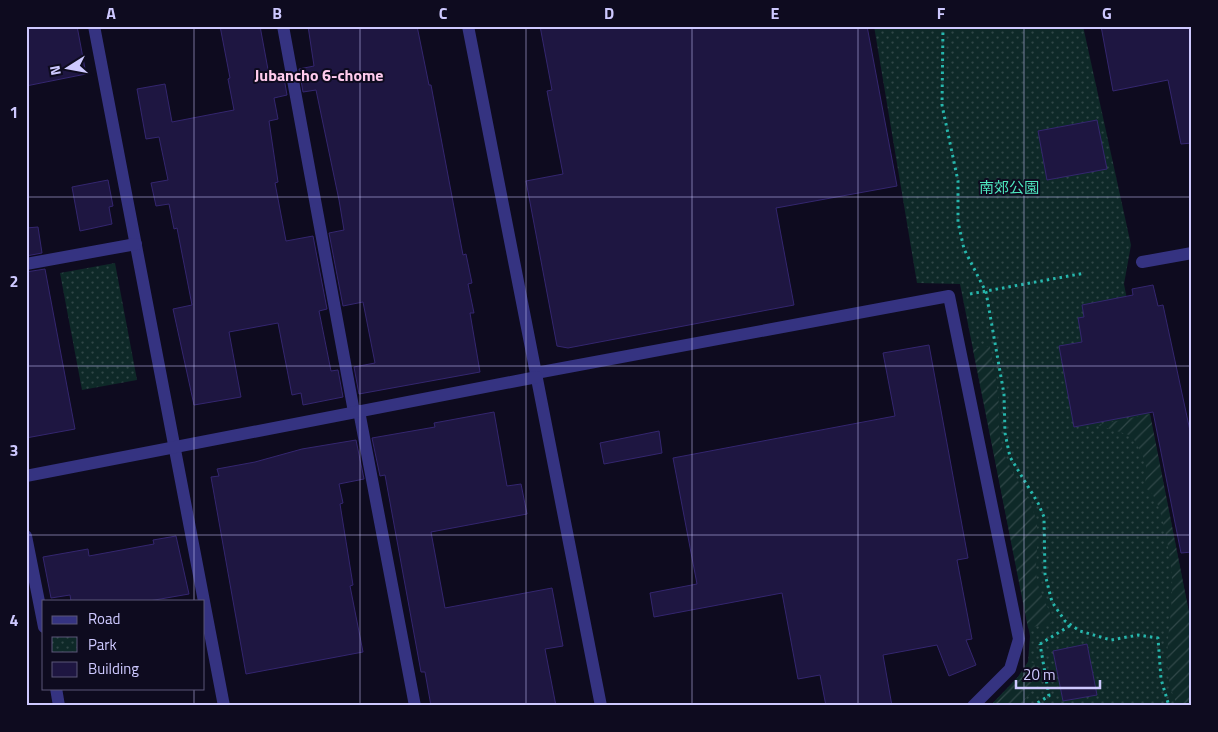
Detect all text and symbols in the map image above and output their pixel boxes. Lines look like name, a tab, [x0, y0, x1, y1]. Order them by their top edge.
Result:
text: A	[106, 1, 116, 25]
text: B	[272, 1, 282, 25]
text: C	[439, 1, 448, 25]
text: D	[604, 1, 614, 25]
text: E	[771, 1, 780, 25]
text: F	[937, 1, 946, 25]
text: G	[1102, 1, 1112, 25]
north arrow	[42, 42, 92, 92]
district label: Jubancho 6-chome	[255, 63, 384, 87]
text: N	[44, 64, 66, 77]
text: 1	[10, 100, 18, 124]
park label: 南郊公園	[979, 176, 1039, 199]
text: 2	[10, 269, 18, 293]
text: 3	[10, 438, 18, 462]
legend	[42, 600, 205, 690]
text: Road	[88, 607, 120, 630]
text: 4	[10, 608, 19, 632]
text: Park	[88, 633, 117, 656]
text: Building	[88, 657, 139, 680]
scale bar	[1016, 657, 1099, 689]
text: 20 m	[1023, 663, 1056, 686]

